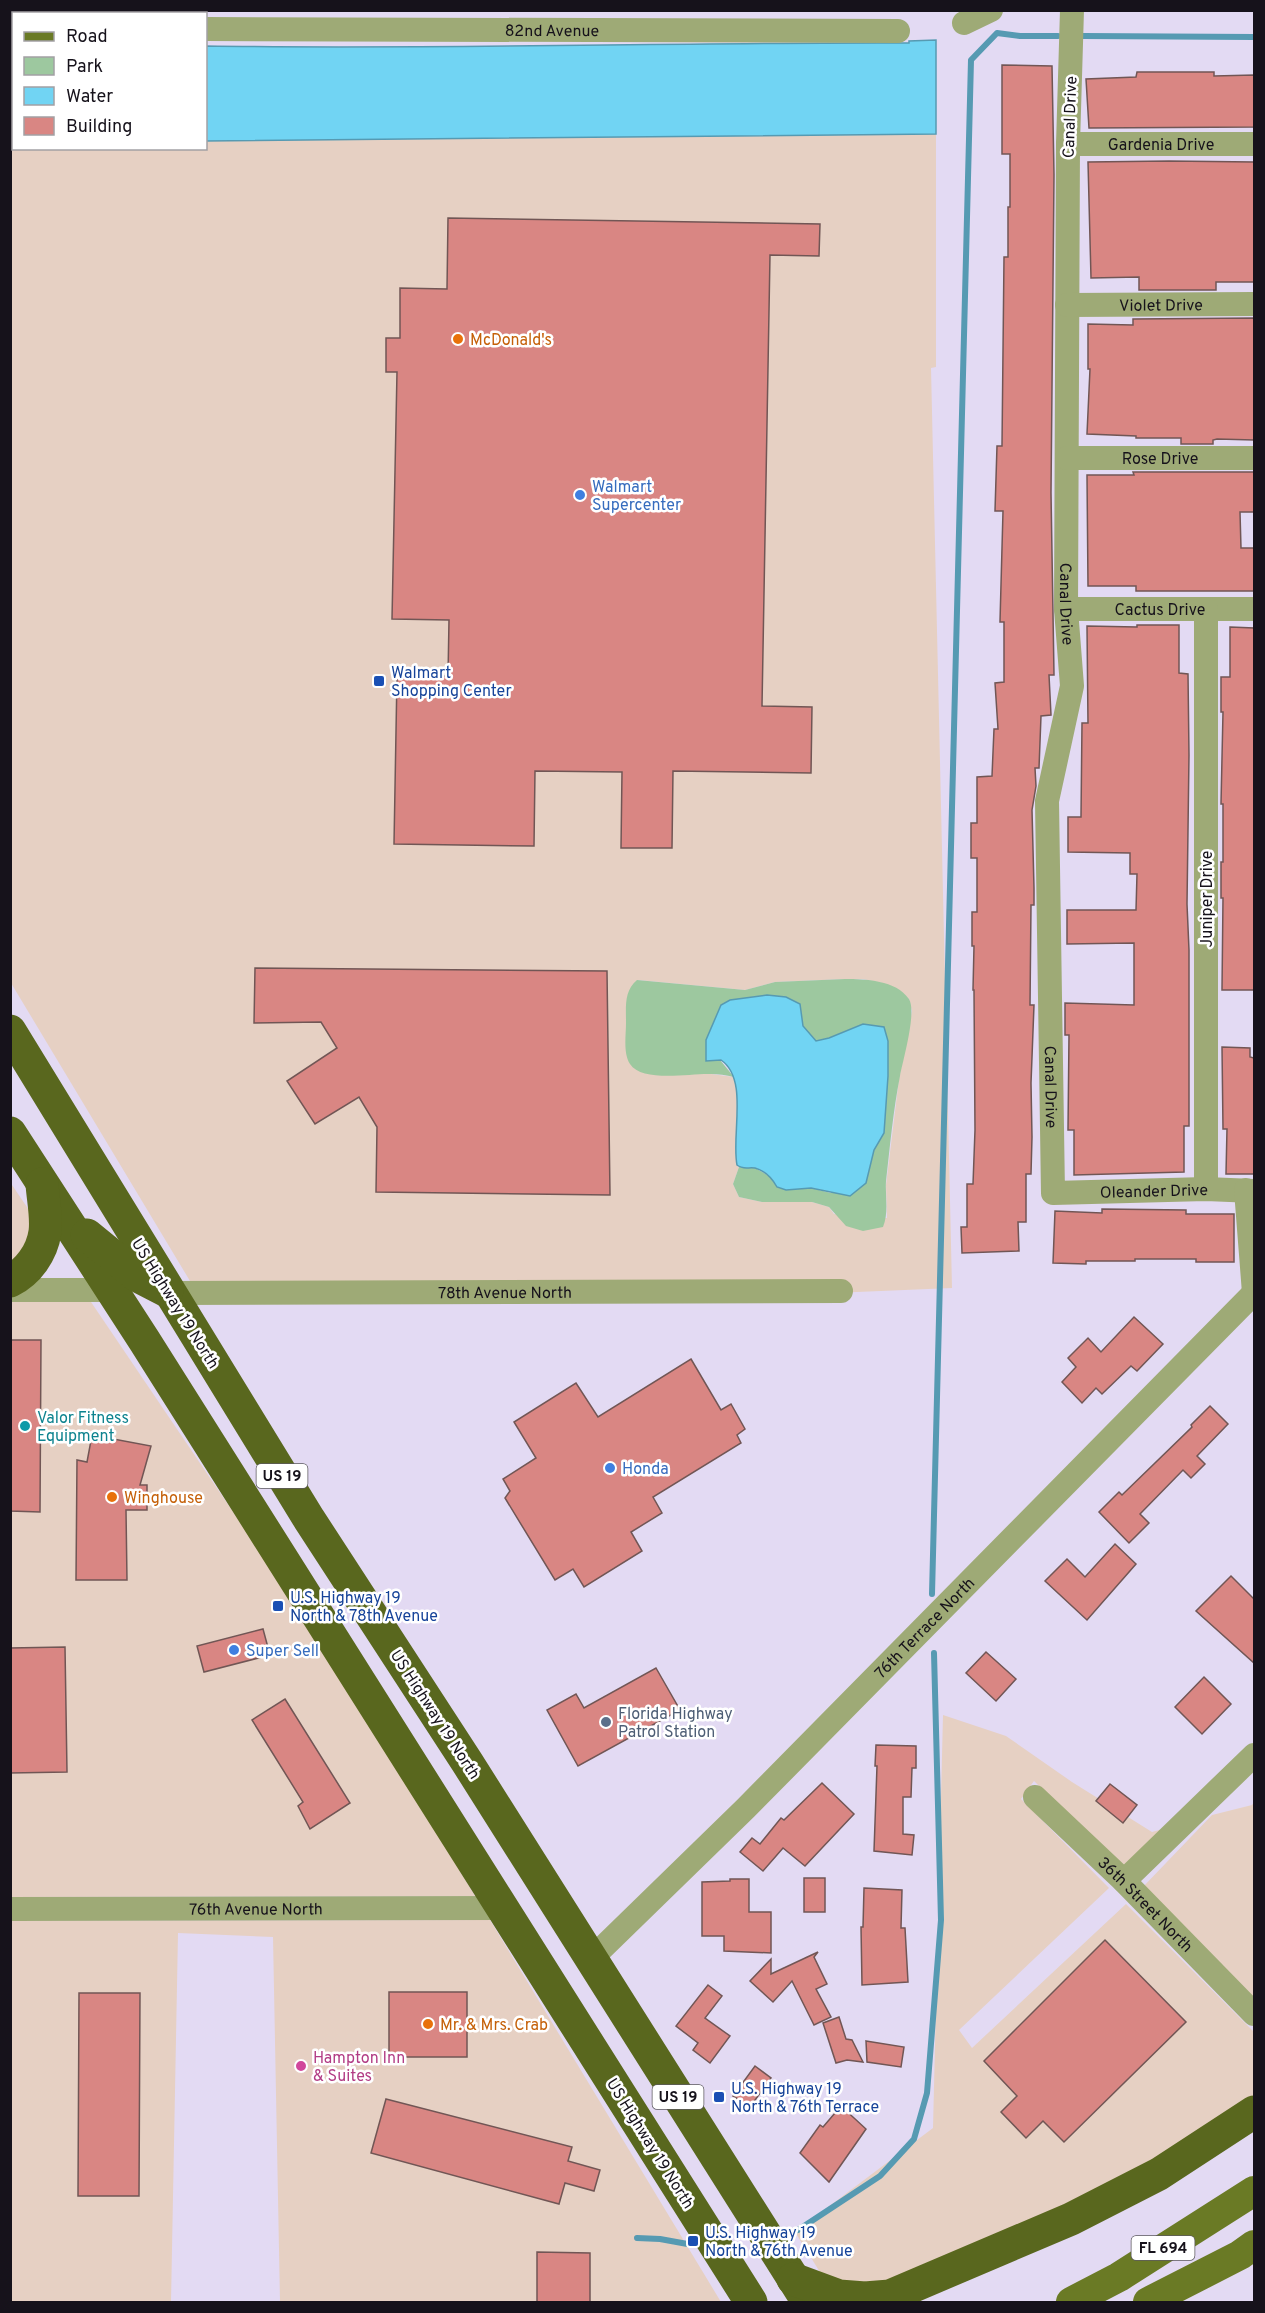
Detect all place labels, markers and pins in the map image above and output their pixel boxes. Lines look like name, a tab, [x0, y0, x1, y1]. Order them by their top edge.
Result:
place label: McDonald's	[470, 331, 552, 351]
marker: McDonald's	[451, 332, 465, 346]
place label: Walmart Supercenter	[592, 478, 681, 516]
marker: Walmart Supercenter	[573, 488, 587, 502]
place label: Walmart Shopping Center	[391, 664, 512, 702]
marker: Walmart Shopping Center	[372, 674, 386, 688]
place label: Valor Fitness Equipment	[37, 1409, 129, 1447]
marker: Valor Fitness Equipment	[18, 1419, 32, 1433]
place label: Honda	[622, 1460, 669, 1480]
marker: Honda	[603, 1461, 617, 1475]
place label: Winghouse	[124, 1489, 203, 1509]
marker: Winghouse	[105, 1490, 119, 1504]
place label: U.S. Highway 19 North & 78th Avenue	[290, 1589, 438, 1627]
marker: U.S. Highway 19 North & 78th Avenue	[271, 1599, 285, 1613]
place label: Super Sell	[246, 1642, 319, 1662]
marker: Super Sell	[227, 1643, 241, 1657]
place label: Florida Highway Patrol Station	[618, 1705, 733, 1743]
marker: Florida Highway Patrol Station	[599, 1715, 613, 1729]
place label: Mr. & Mrs. Crab	[440, 2016, 548, 2036]
marker: Mr. & Mrs. Crab	[421, 2017, 435, 2031]
place label: Hampton Inn & Suites	[313, 2049, 405, 2087]
marker: Hampton Inn & Suites	[294, 2059, 308, 2073]
place label: U.S. Highway 19 North & 76th Terrace	[731, 2080, 879, 2118]
marker: U.S. Highway 19 North & 76th Terrace	[712, 2090, 726, 2104]
place label: U.S. Highway 19 North & 76th Avenue	[705, 2224, 853, 2262]
marker: U.S. Highway 19 North & 76th Avenue	[686, 2234, 700, 2248]

